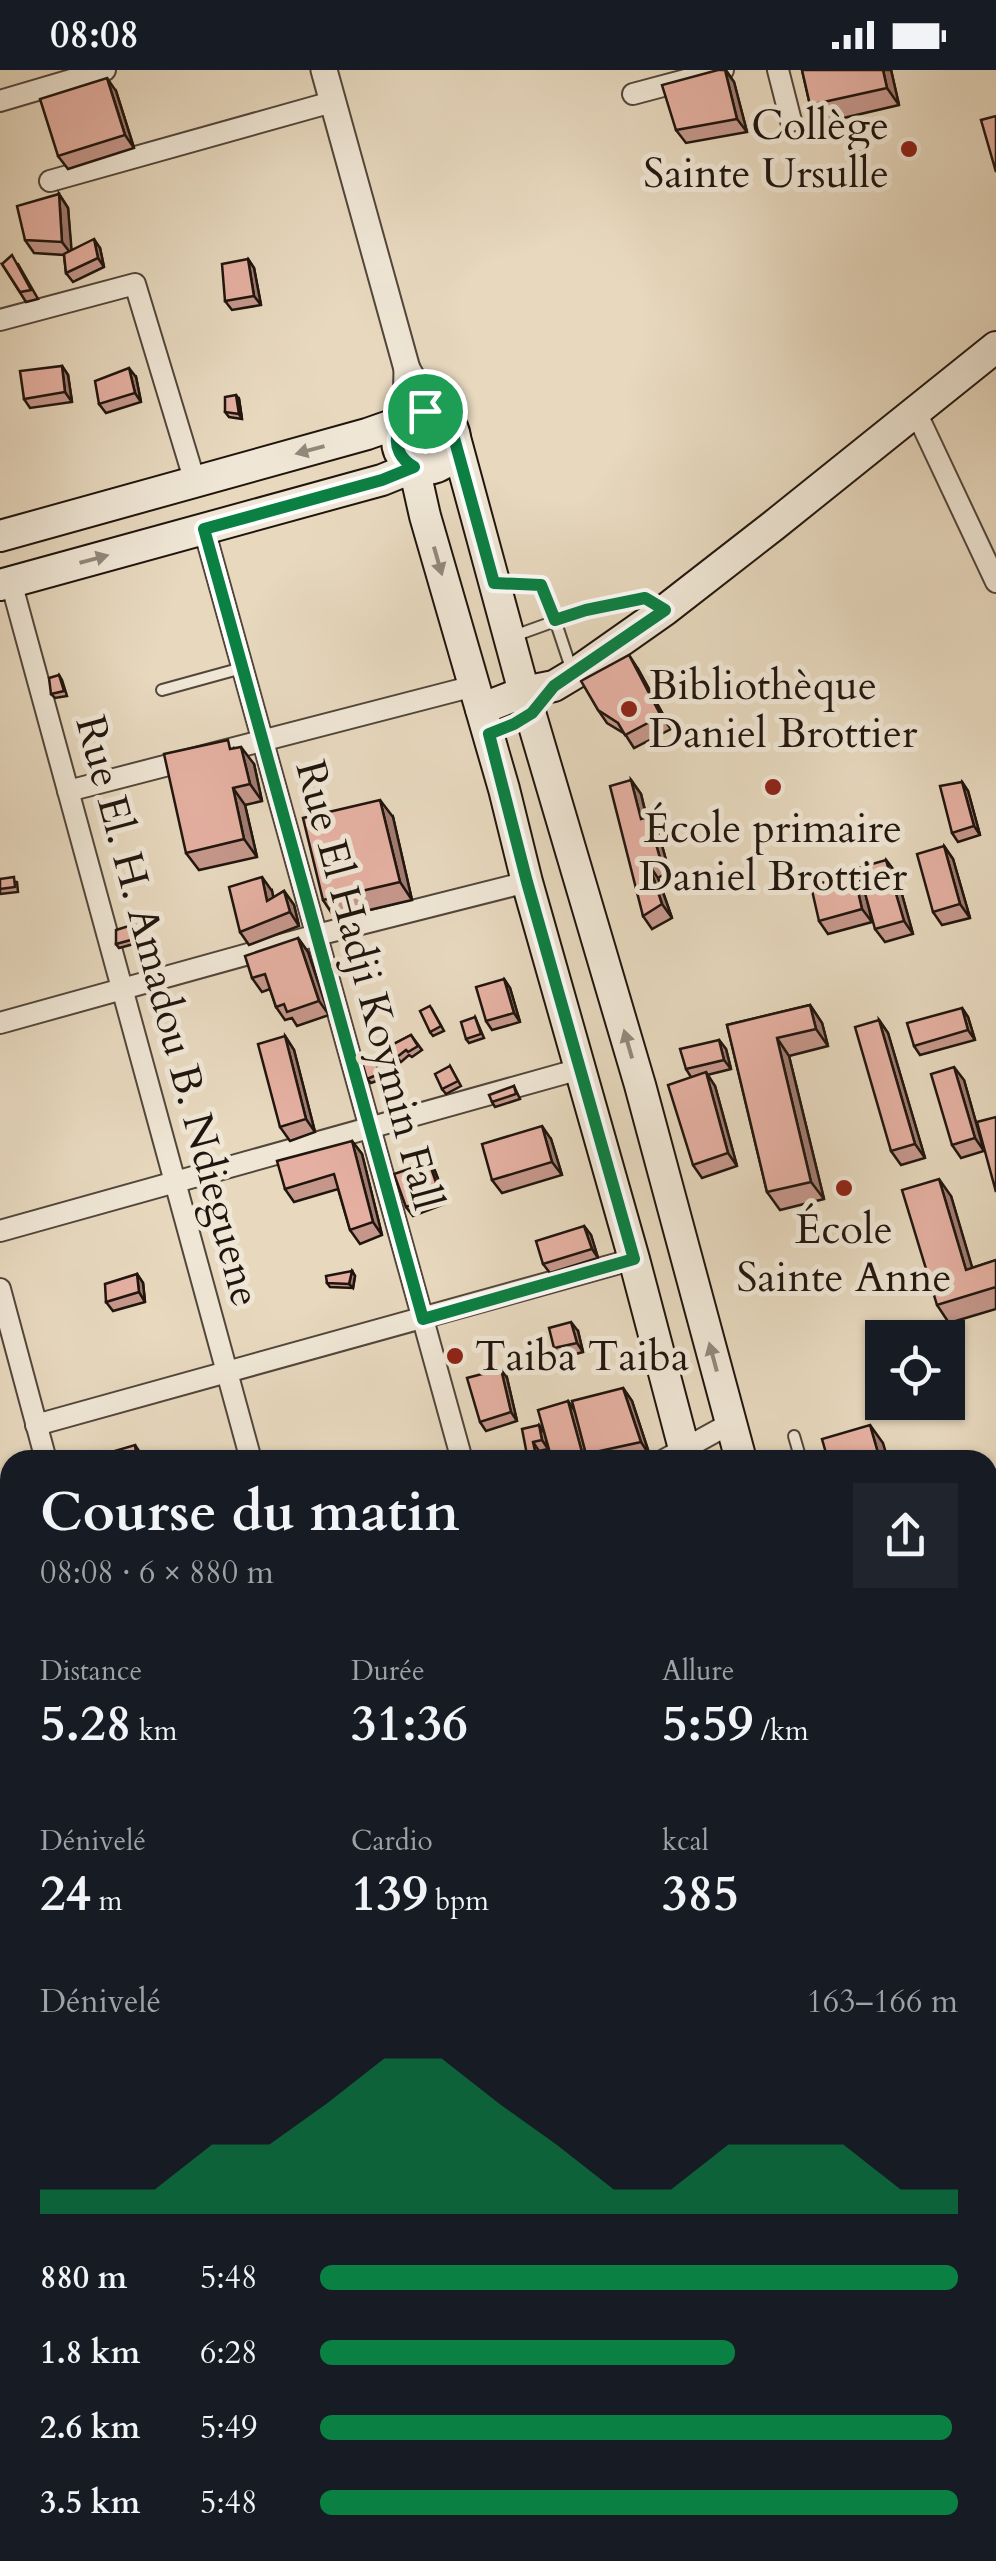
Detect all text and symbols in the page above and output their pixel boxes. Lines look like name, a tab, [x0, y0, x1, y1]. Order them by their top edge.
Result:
text: 08:08	[50, 9, 139, 61]
place label: Collège Sainte Ursulle	[643, 97, 889, 202]
marker: Collège Sainte Ursulle	[898, 138, 920, 160]
pin	[383, 369, 468, 454]
icon: arrive	[398, 384, 453, 439]
one-way arrow	[295, 442, 326, 458]
one-way arrow	[431, 546, 447, 577]
one-way arrow	[79, 551, 110, 567]
place label: Bibliothèque Daniel Brottier	[649, 657, 918, 762]
marker: Bibliothèque Daniel Brottier	[618, 698, 640, 720]
street label: Rue El. H. Amadou B. Ndieguene	[62, 709, 274, 1313]
street label: Rue El Hadji Koymin Fall	[282, 754, 456, 1216]
marker: École primaire Daniel Brottier	[762, 776, 784, 798]
place label: École primaire Daniel Brottier	[639, 800, 908, 905]
one-way arrow	[620, 1028, 636, 1059]
marker: École Sainte Anne	[833, 1177, 855, 1199]
place label: École Sainte Anne	[736, 1201, 952, 1306]
map controls	[865, 1320, 965, 1420]
button: locate	[865, 1320, 965, 1420]
place label: Taiba Taiba	[475, 1328, 689, 1385]
one-way arrow	[705, 1341, 721, 1372]
marker: Taiba Taiba	[444, 1345, 466, 1367]
text: Course du matin	[40, 1476, 460, 1550]
button: share	[853, 1483, 958, 1588]
text: 08:08 · 6 × 880 m	[40, 1551, 274, 1595]
text: Distance	[40, 1652, 142, 1690]
text: Durée	[351, 1652, 425, 1690]
text: Allure	[662, 1652, 734, 1690]
text: 5.28	[40, 1690, 131, 1758]
text: 31:36	[351, 1690, 468, 1758]
text: 5:59	[662, 1690, 753, 1758]
text: km	[131, 1712, 178, 1750]
text: /km	[753, 1712, 809, 1750]
text: Dénivelé	[40, 1822, 146, 1860]
text: Cardio	[351, 1822, 433, 1860]
text: kcal	[662, 1822, 709, 1860]
text: 24	[40, 1860, 91, 1928]
text: 139	[351, 1860, 428, 1928]
text: 385	[662, 1860, 739, 1928]
text: m	[91, 1882, 122, 1920]
text: bpm	[428, 1882, 489, 1920]
text: Dénivelé	[40, 1980, 161, 2024]
text: 163–166 m	[806, 1980, 958, 2024]
text: 880 m	[40, 2256, 127, 2300]
text: 5:48	[200, 2256, 257, 2300]
text: 1.8 km	[40, 2331, 140, 2375]
text: 6:28	[200, 2331, 257, 2375]
text: 2.6 km	[40, 2406, 140, 2450]
text: 5:49	[200, 2406, 257, 2450]
text: 3.5 km	[40, 2481, 140, 2525]
text: 5:48	[200, 2481, 257, 2525]

